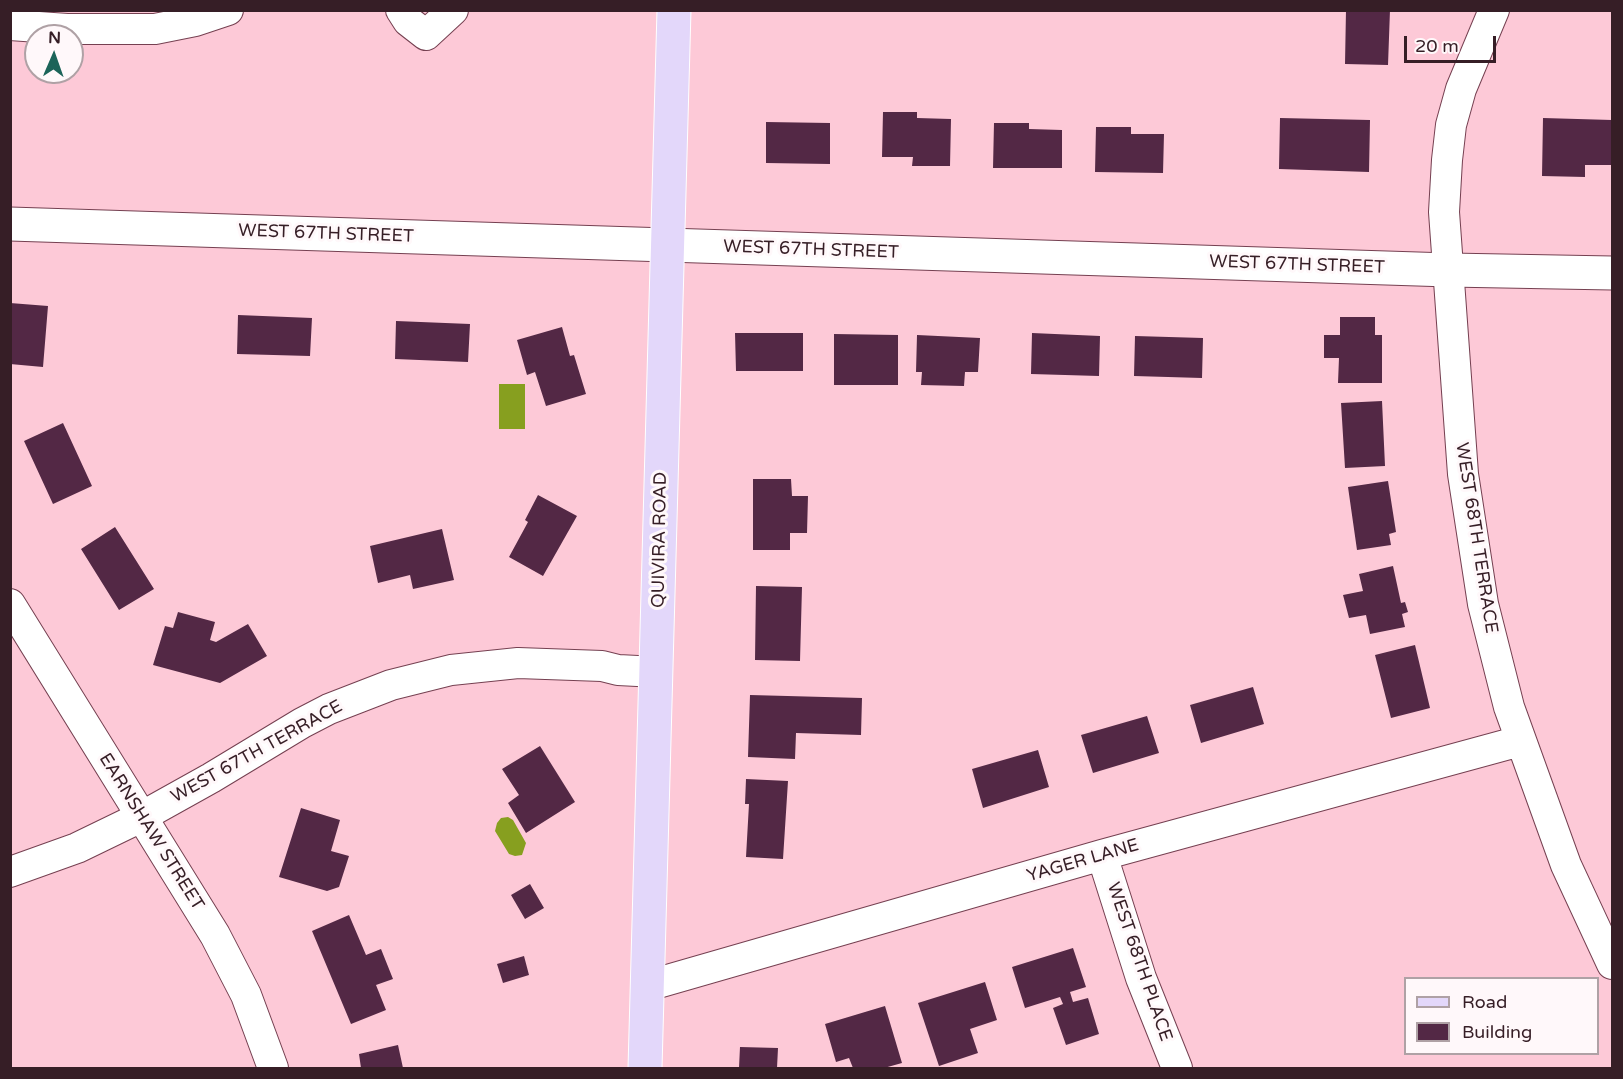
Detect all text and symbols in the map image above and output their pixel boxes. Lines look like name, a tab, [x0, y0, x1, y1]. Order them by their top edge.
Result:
north arrow	[24, 24, 84, 84]
scale bar	[1407, 24, 1498, 62]
text: N	[48, 28, 61, 48]
text: 20 m	[1415, 35, 1459, 57]
street label: WEST 67TH STREET	[238, 220, 414, 248]
street label: WEST 67TH STREET	[723, 236, 899, 264]
street label: WEST 67TH STREET	[1209, 251, 1385, 279]
street label: WEST 68TH TERRACE	[1450, 441, 1502, 635]
street label: QUIVIRA ROAD	[648, 472, 672, 608]
street label: WEST 67TH TERRACE	[167, 696, 347, 808]
street label: EARNSHAW STREET	[94, 749, 208, 915]
street label: YAGER LANE	[1024, 835, 1142, 887]
street label: WEST 68TH PLACE	[1102, 880, 1176, 1044]
legend	[1404, 977, 1599, 1055]
text: Road	[1462, 991, 1507, 1013]
text: Building	[1462, 1021, 1532, 1043]

